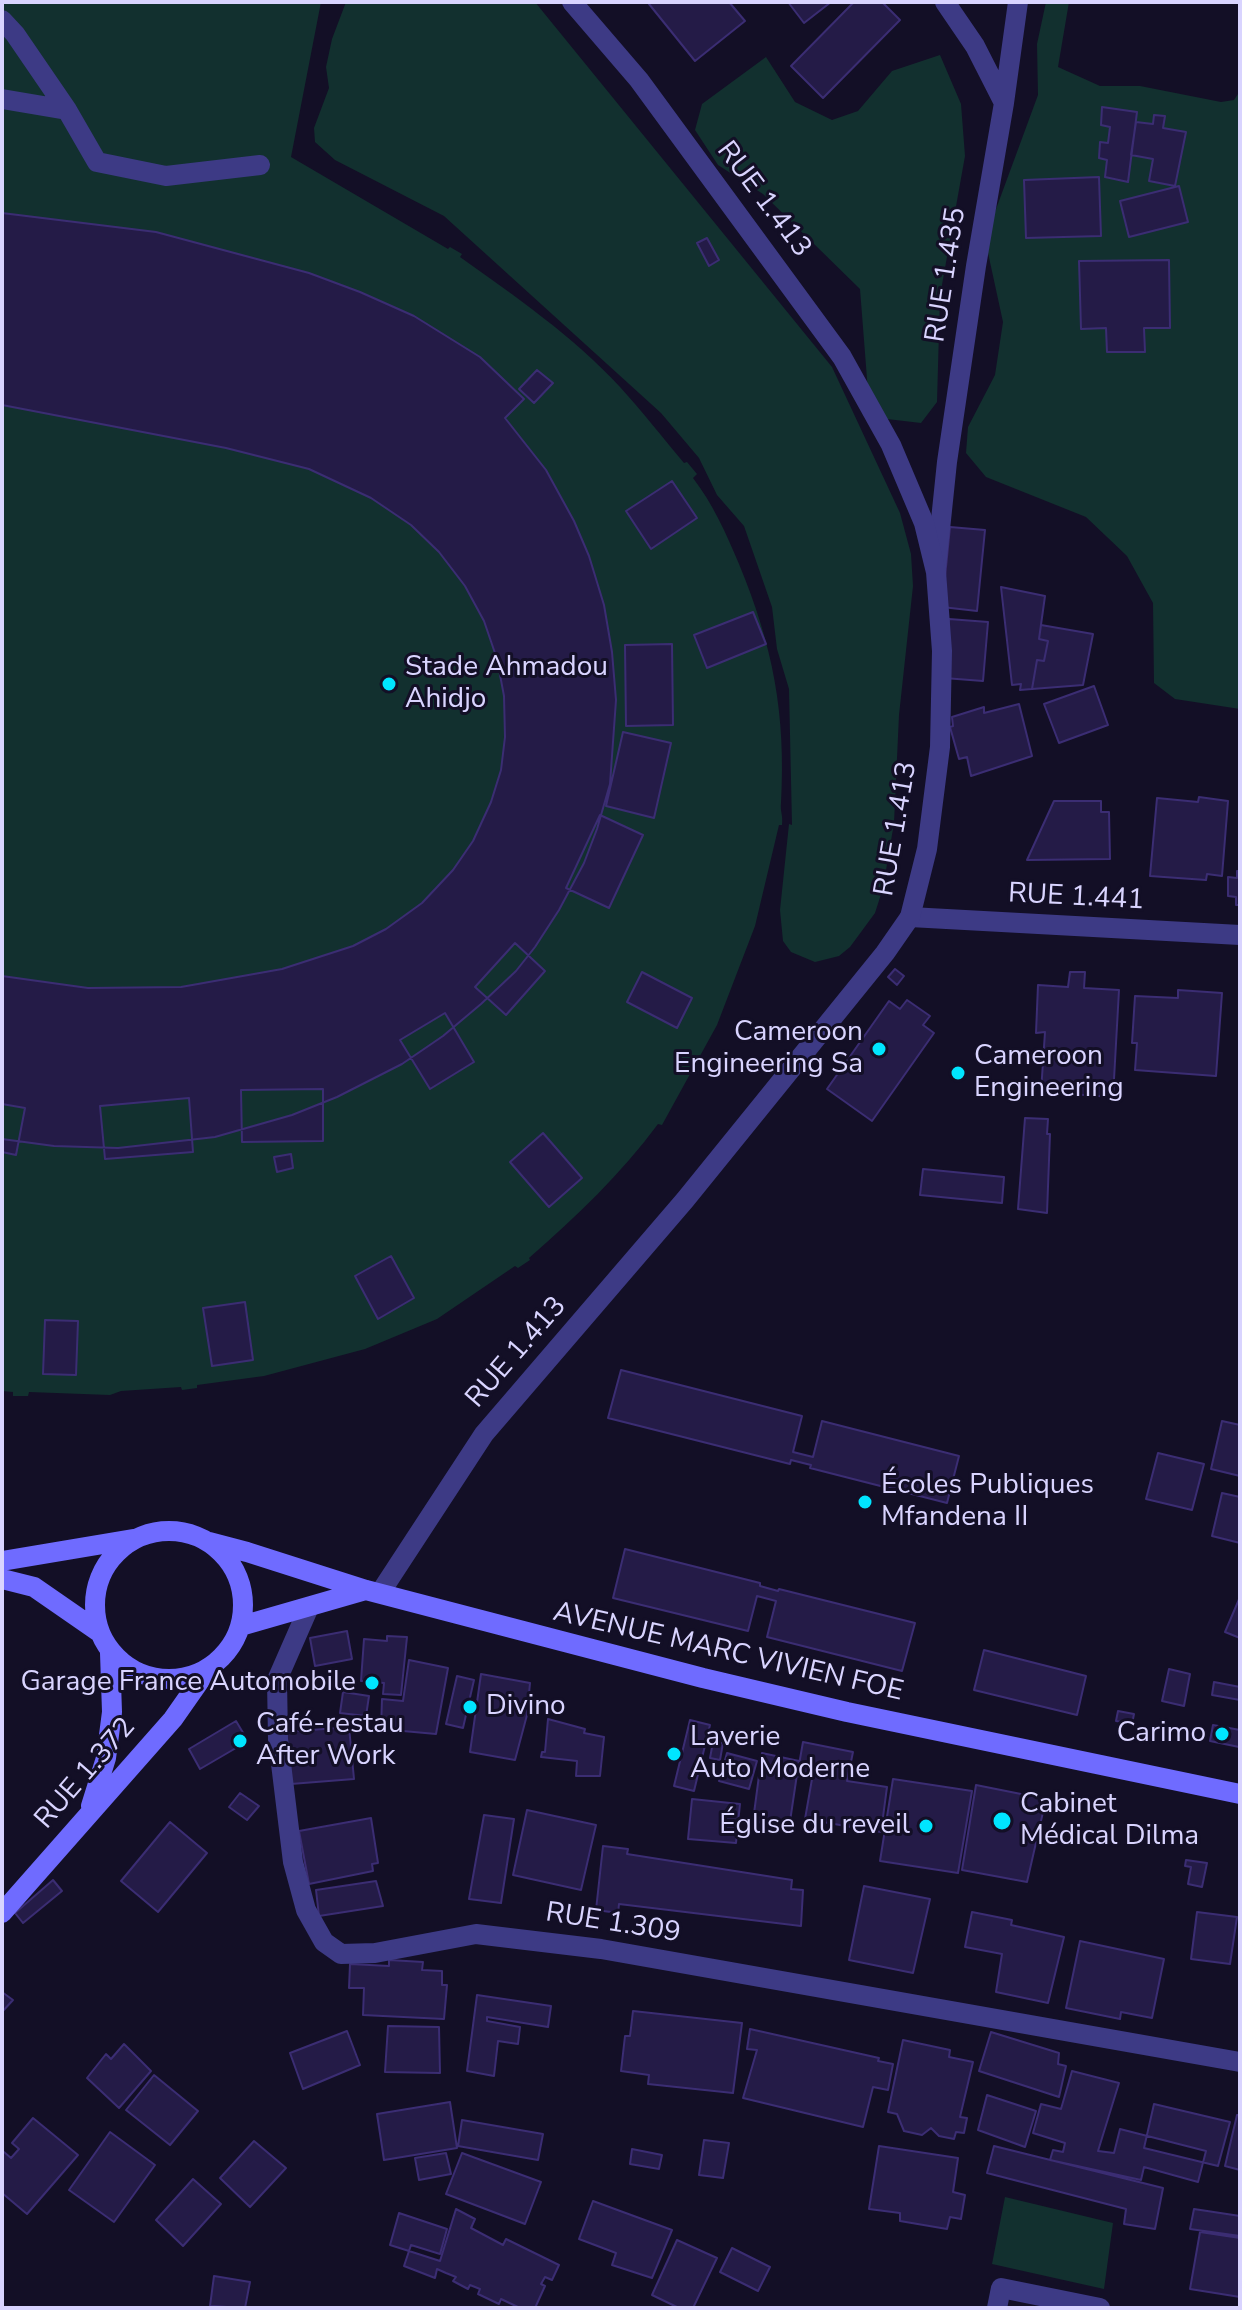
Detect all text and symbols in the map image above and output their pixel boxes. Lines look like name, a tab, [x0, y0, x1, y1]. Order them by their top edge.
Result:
street label: RUE 1.413	[709, 135, 817, 265]
street label: RUE 1.435	[920, 205, 974, 345]
place label: Stade Ahmadou Ahidjo	[405, 651, 608, 717]
marker: Stade Ahmadou Ahidjo	[380, 675, 398, 693]
street label: RUE 1.413	[869, 759, 925, 899]
street label: RUE 1.441	[1007, 878, 1145, 918]
place label: Cameroon Engineering Sa	[674, 1016, 863, 1082]
marker: Cameroon Engineering Sa	[870, 1040, 888, 1058]
place label: Cameroon Engineering	[974, 1040, 1124, 1106]
marker: Cameroon Engineering	[949, 1064, 967, 1082]
street label: RUE 1.413	[460, 1291, 574, 1415]
place label: Écoles Publiques Mfandena II	[881, 1469, 1094, 1535]
marker: Écoles Publiques Mfandena II	[856, 1493, 874, 1511]
street label: AVENUE MARC VIVIEN FOE	[550, 1596, 906, 1710]
place label: Garage France Automobile	[20, 1666, 356, 1700]
marker: Garage France Automobile	[363, 1674, 381, 1692]
place label: Divino	[486, 1690, 566, 1724]
marker: Divino	[461, 1698, 479, 1716]
place label: Café-restau After Work	[256, 1708, 404, 1774]
street label: RUE 1.372	[29, 1712, 143, 1836]
place label: Carimo	[1117, 1717, 1206, 1751]
place label: Laverie Auto Moderne	[690, 1721, 870, 1787]
marker: Carimo	[1213, 1725, 1231, 1743]
marker: Café-restau After Work	[231, 1732, 249, 1750]
marker: Laverie Auto Moderne	[665, 1745, 683, 1763]
place label: Cabinet Médical Dilma	[1020, 1788, 1199, 1854]
place label: Église du reveil	[719, 1809, 910, 1843]
marker: Cabinet Médical Dilma	[991, 1810, 1013, 1832]
marker: Église du reveil	[917, 1817, 935, 1835]
street label: RUE 1.309	[543, 1897, 683, 1951]

